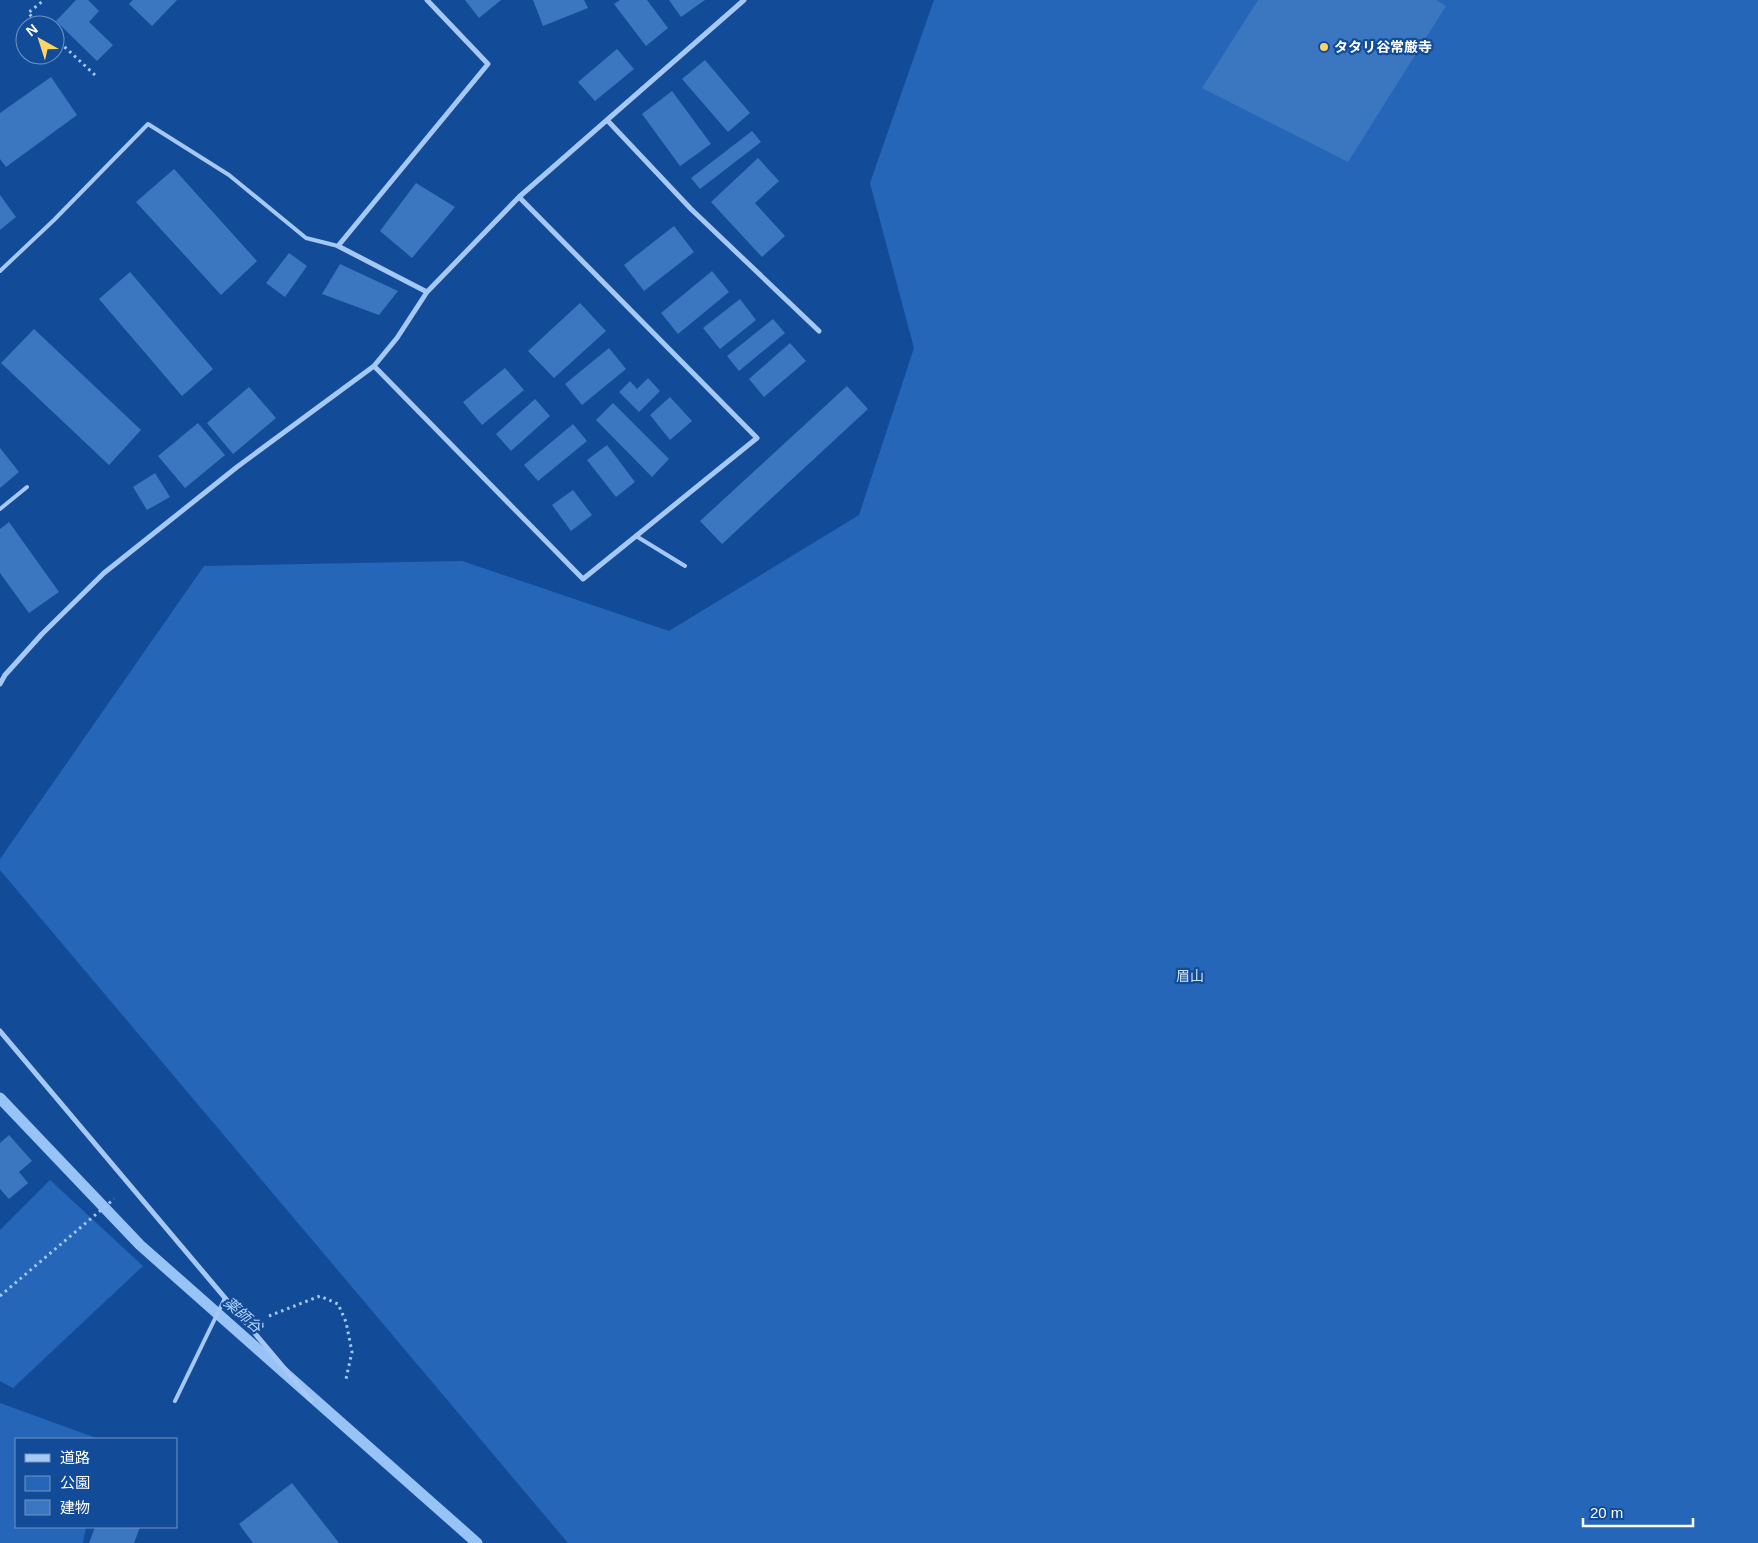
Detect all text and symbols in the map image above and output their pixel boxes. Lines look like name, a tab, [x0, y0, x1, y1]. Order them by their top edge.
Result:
north arrow	[15, 15, 65, 65]
text: N	[23, 20, 41, 39]
place label: タタリ谷常厳寺	[1334, 39, 1432, 55]
marker: タタリ谷常厳寺	[1318, 41, 1330, 53]
park label: 眉山	[1176, 968, 1204, 984]
water label: 薬師谷	[221, 1293, 267, 1337]
legend	[15, 1438, 178, 1528]
text: 道路	[60, 1449, 90, 1466]
text: 公園	[60, 1474, 90, 1491]
scale bar	[1583, 1496, 1693, 1528]
text: 建物	[60, 1499, 90, 1516]
text: 20 m	[1590, 1504, 1623, 1521]

